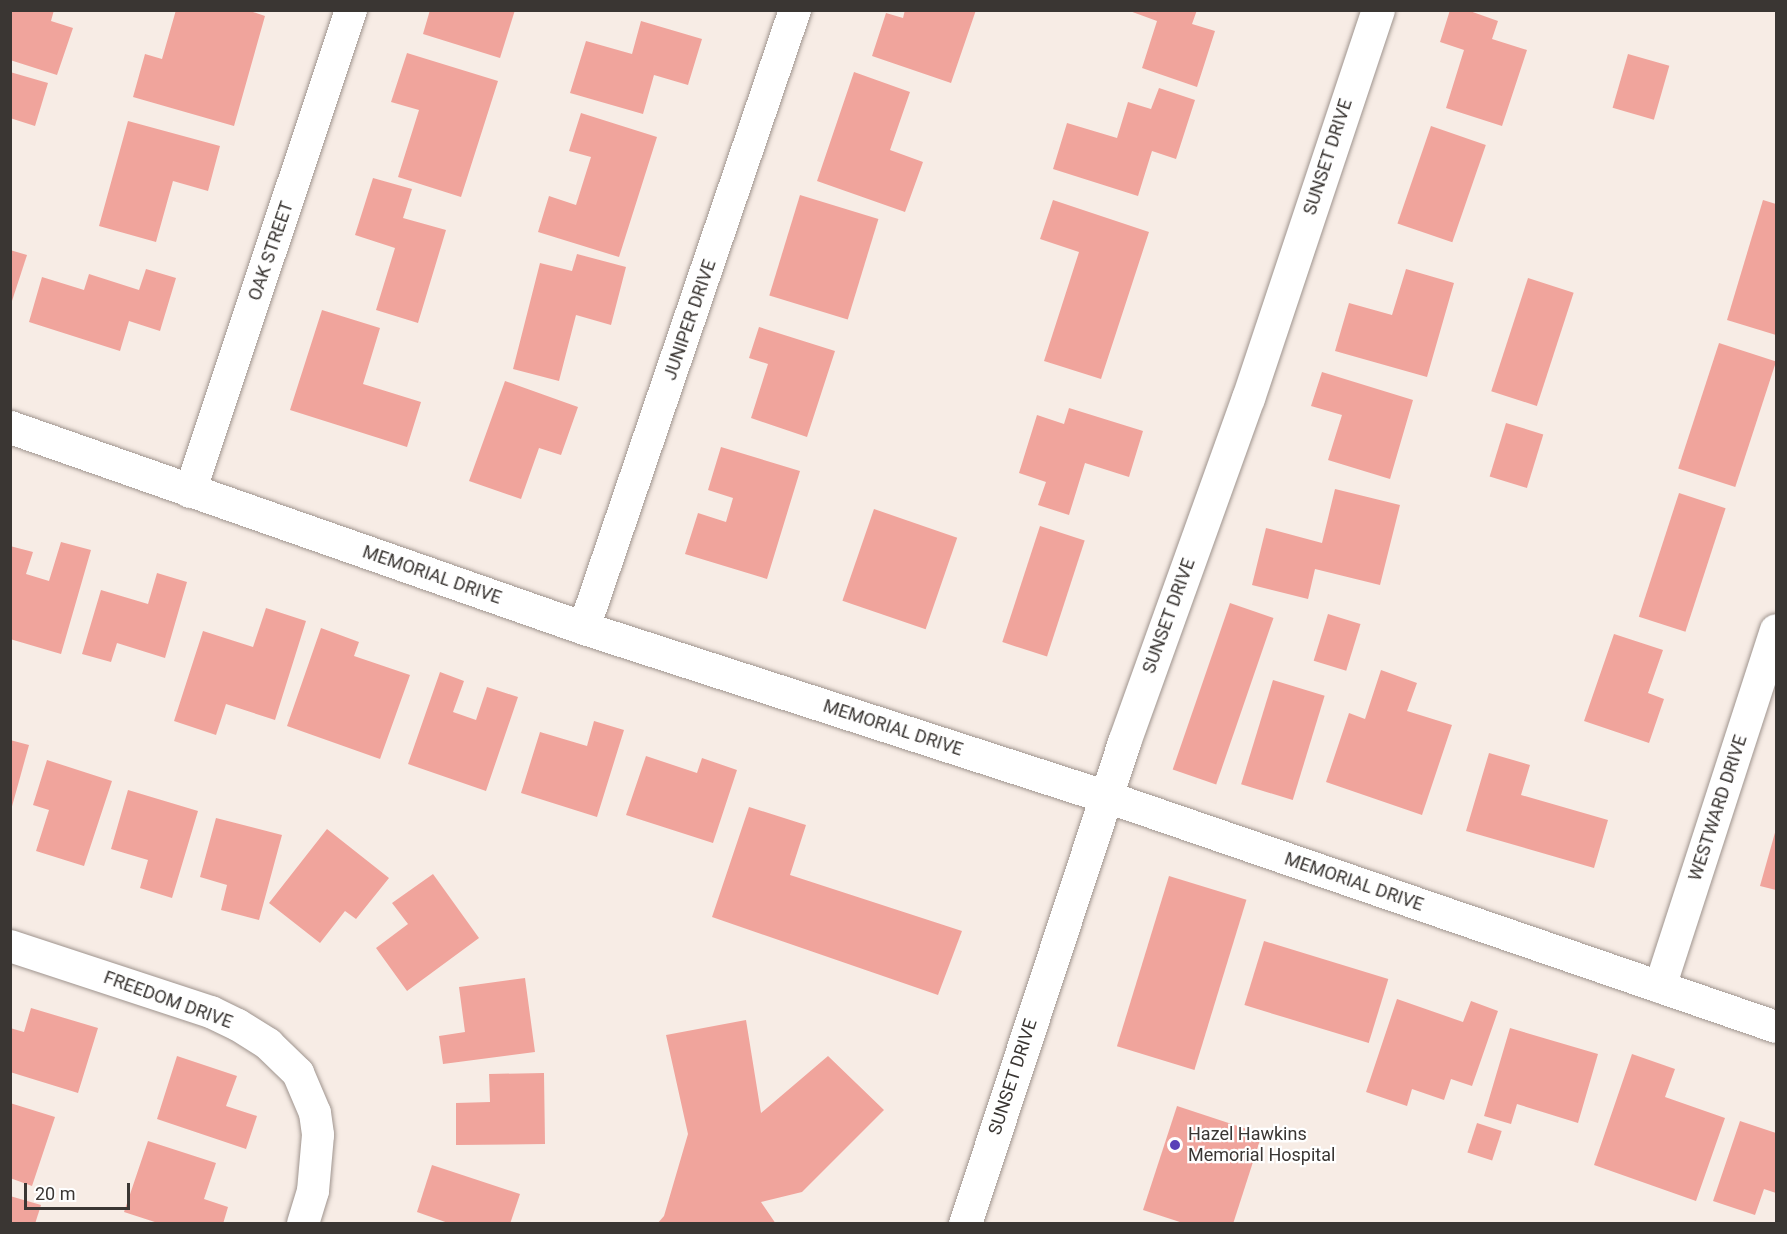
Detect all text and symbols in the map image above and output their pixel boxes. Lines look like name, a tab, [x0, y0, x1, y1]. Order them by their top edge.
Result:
street label: SUNSET DRIVE	[1299, 96, 1357, 218]
street label: OAK STREET	[244, 199, 298, 303]
street label: JUNIPER DRIVE	[659, 257, 721, 383]
street label: MEMORIAL DRIVE	[360, 541, 504, 609]
street label: SUNSET DRIVE	[1138, 555, 1200, 677]
street label: MEMORIAL DRIVE	[820, 695, 966, 761]
street label: WESTWARD DRIVE	[1684, 732, 1752, 884]
street label: MEMORIAL DRIVE	[1282, 848, 1426, 916]
street label: FREEDOM DRIVE	[101, 967, 235, 1033]
street label: SUNSET DRIVE	[984, 1016, 1042, 1138]
place label: Hazel Hawkins Memorial Hospital	[1188, 1124, 1335, 1166]
marker: Hazel Hawkins Memorial Hospital	[1166, 1136, 1184, 1154]
scale bar	[27, 1171, 134, 1209]
text: 20 m	[35, 1183, 75, 1204]

